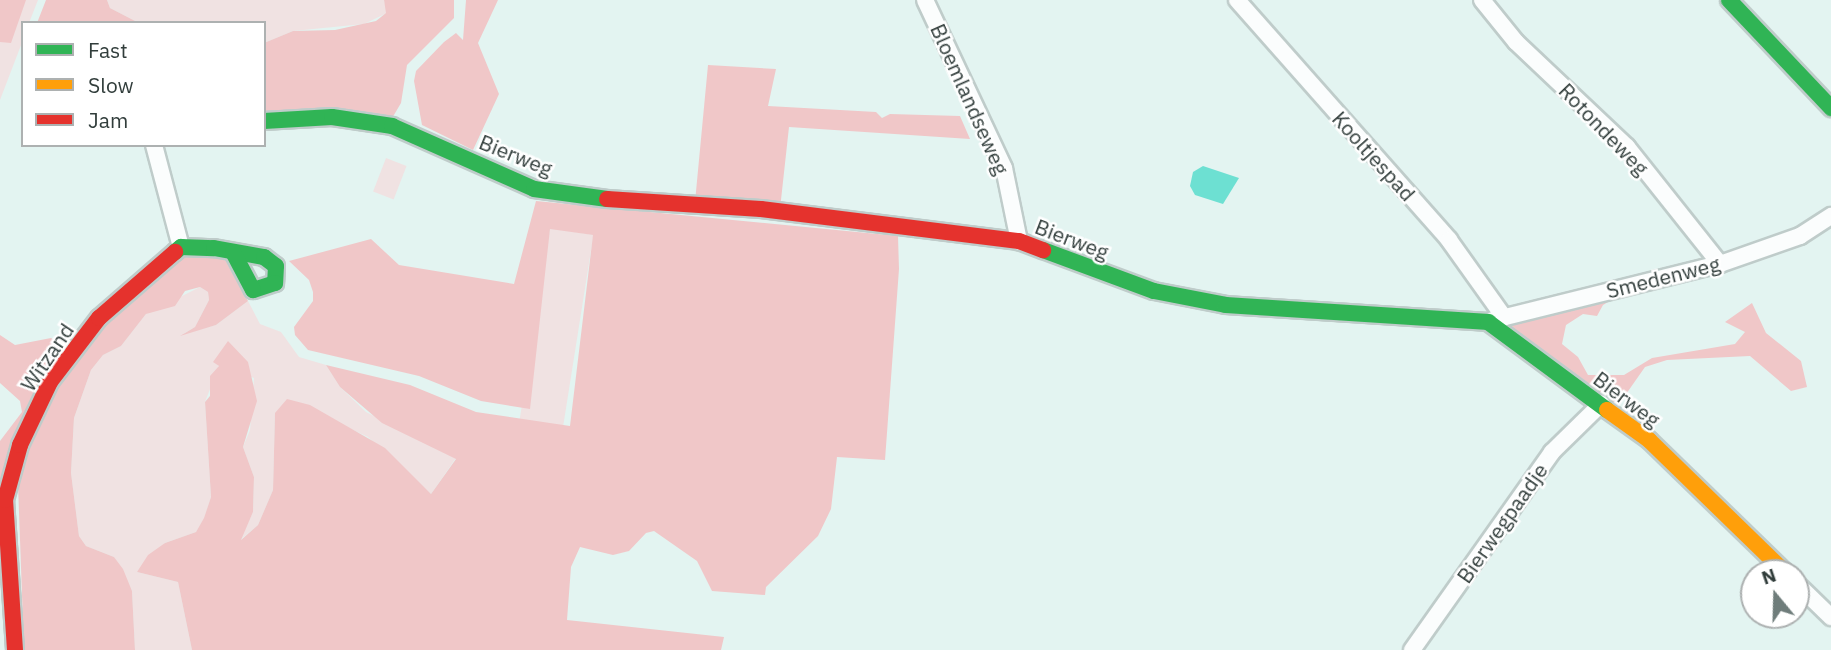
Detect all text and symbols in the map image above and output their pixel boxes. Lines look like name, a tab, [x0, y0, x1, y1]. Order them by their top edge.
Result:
street label: Bloemlandseweg	[925, 20, 1015, 178]
legend	[21, 21, 266, 147]
text: Fast	[88, 36, 128, 64]
text: Slow	[88, 71, 134, 99]
street label: Rotondeweg	[1554, 78, 1654, 180]
text: Jam	[88, 106, 128, 134]
street label: Kooltjespad	[1327, 106, 1421, 206]
street label: Bierweg	[476, 129, 556, 181]
street label: Bierweg	[1032, 213, 1112, 265]
street label: Smedenweg	[1604, 251, 1722, 303]
street label: Witzand	[15, 318, 79, 396]
street label: Bierweg	[1589, 366, 1665, 432]
street label: Bierwegpaadje	[1451, 458, 1553, 588]
north arrow	[1740, 559, 1810, 629]
text: N	[1758, 562, 1779, 590]

